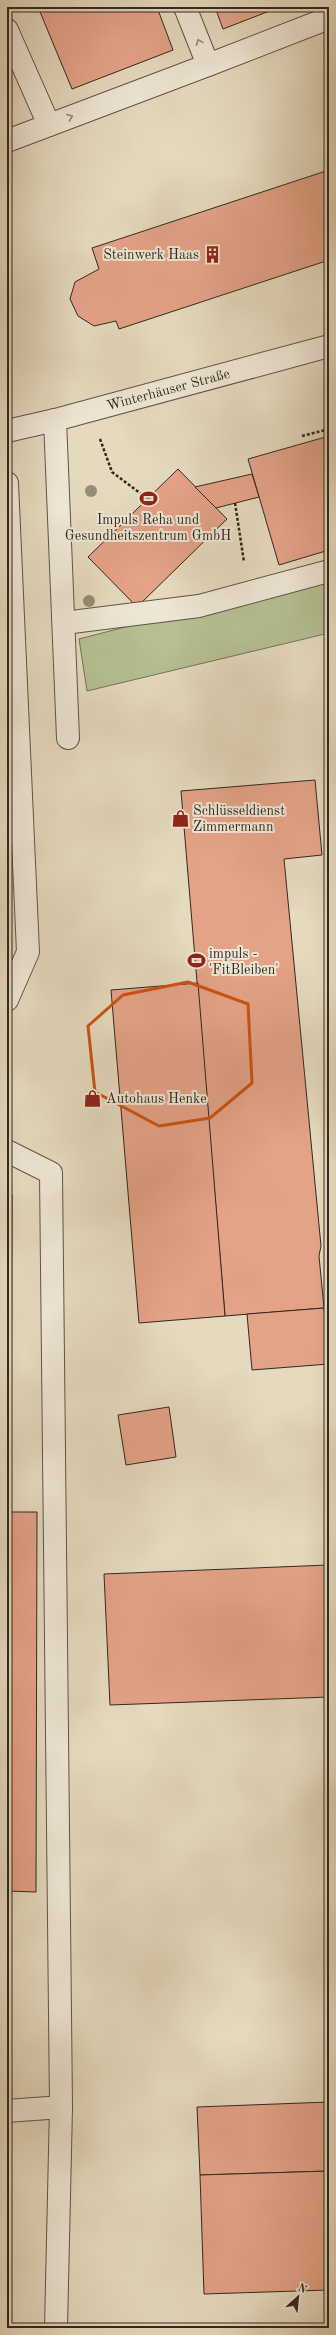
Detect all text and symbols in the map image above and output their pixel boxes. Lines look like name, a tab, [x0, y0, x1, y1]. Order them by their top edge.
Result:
one-way arrow	[195, 39, 203, 46]
one-way arrow	[66, 114, 73, 122]
building icon: Steinwerk Haas	[202, 244, 222, 264]
place label: Steinwerk Haas	[103, 248, 199, 262]
street label: Winterhäuser Straße	[105, 367, 231, 413]
sports icon: Impuls Reha und Gesundheitszentrum GmbH	[138, 489, 158, 509]
place label: Impuls Reha und Gesundheitszentrum GmbH	[65, 513, 231, 543]
place label: Schlüsseldienst Zimmermann	[193, 804, 285, 834]
shop icon: Schlüsseldienst Zimmermann	[170, 808, 190, 828]
place label: impuls - 'FitBleiben'	[209, 947, 279, 977]
sports icon: impuls - 'FitBleiben'	[186, 951, 206, 971]
shop icon: Autohaus Henke	[83, 1088, 103, 1108]
place label: Autohaus Henke	[106, 1092, 207, 1106]
north arrow	[278, 2277, 318, 2317]
text: N	[296, 2283, 309, 2297]

